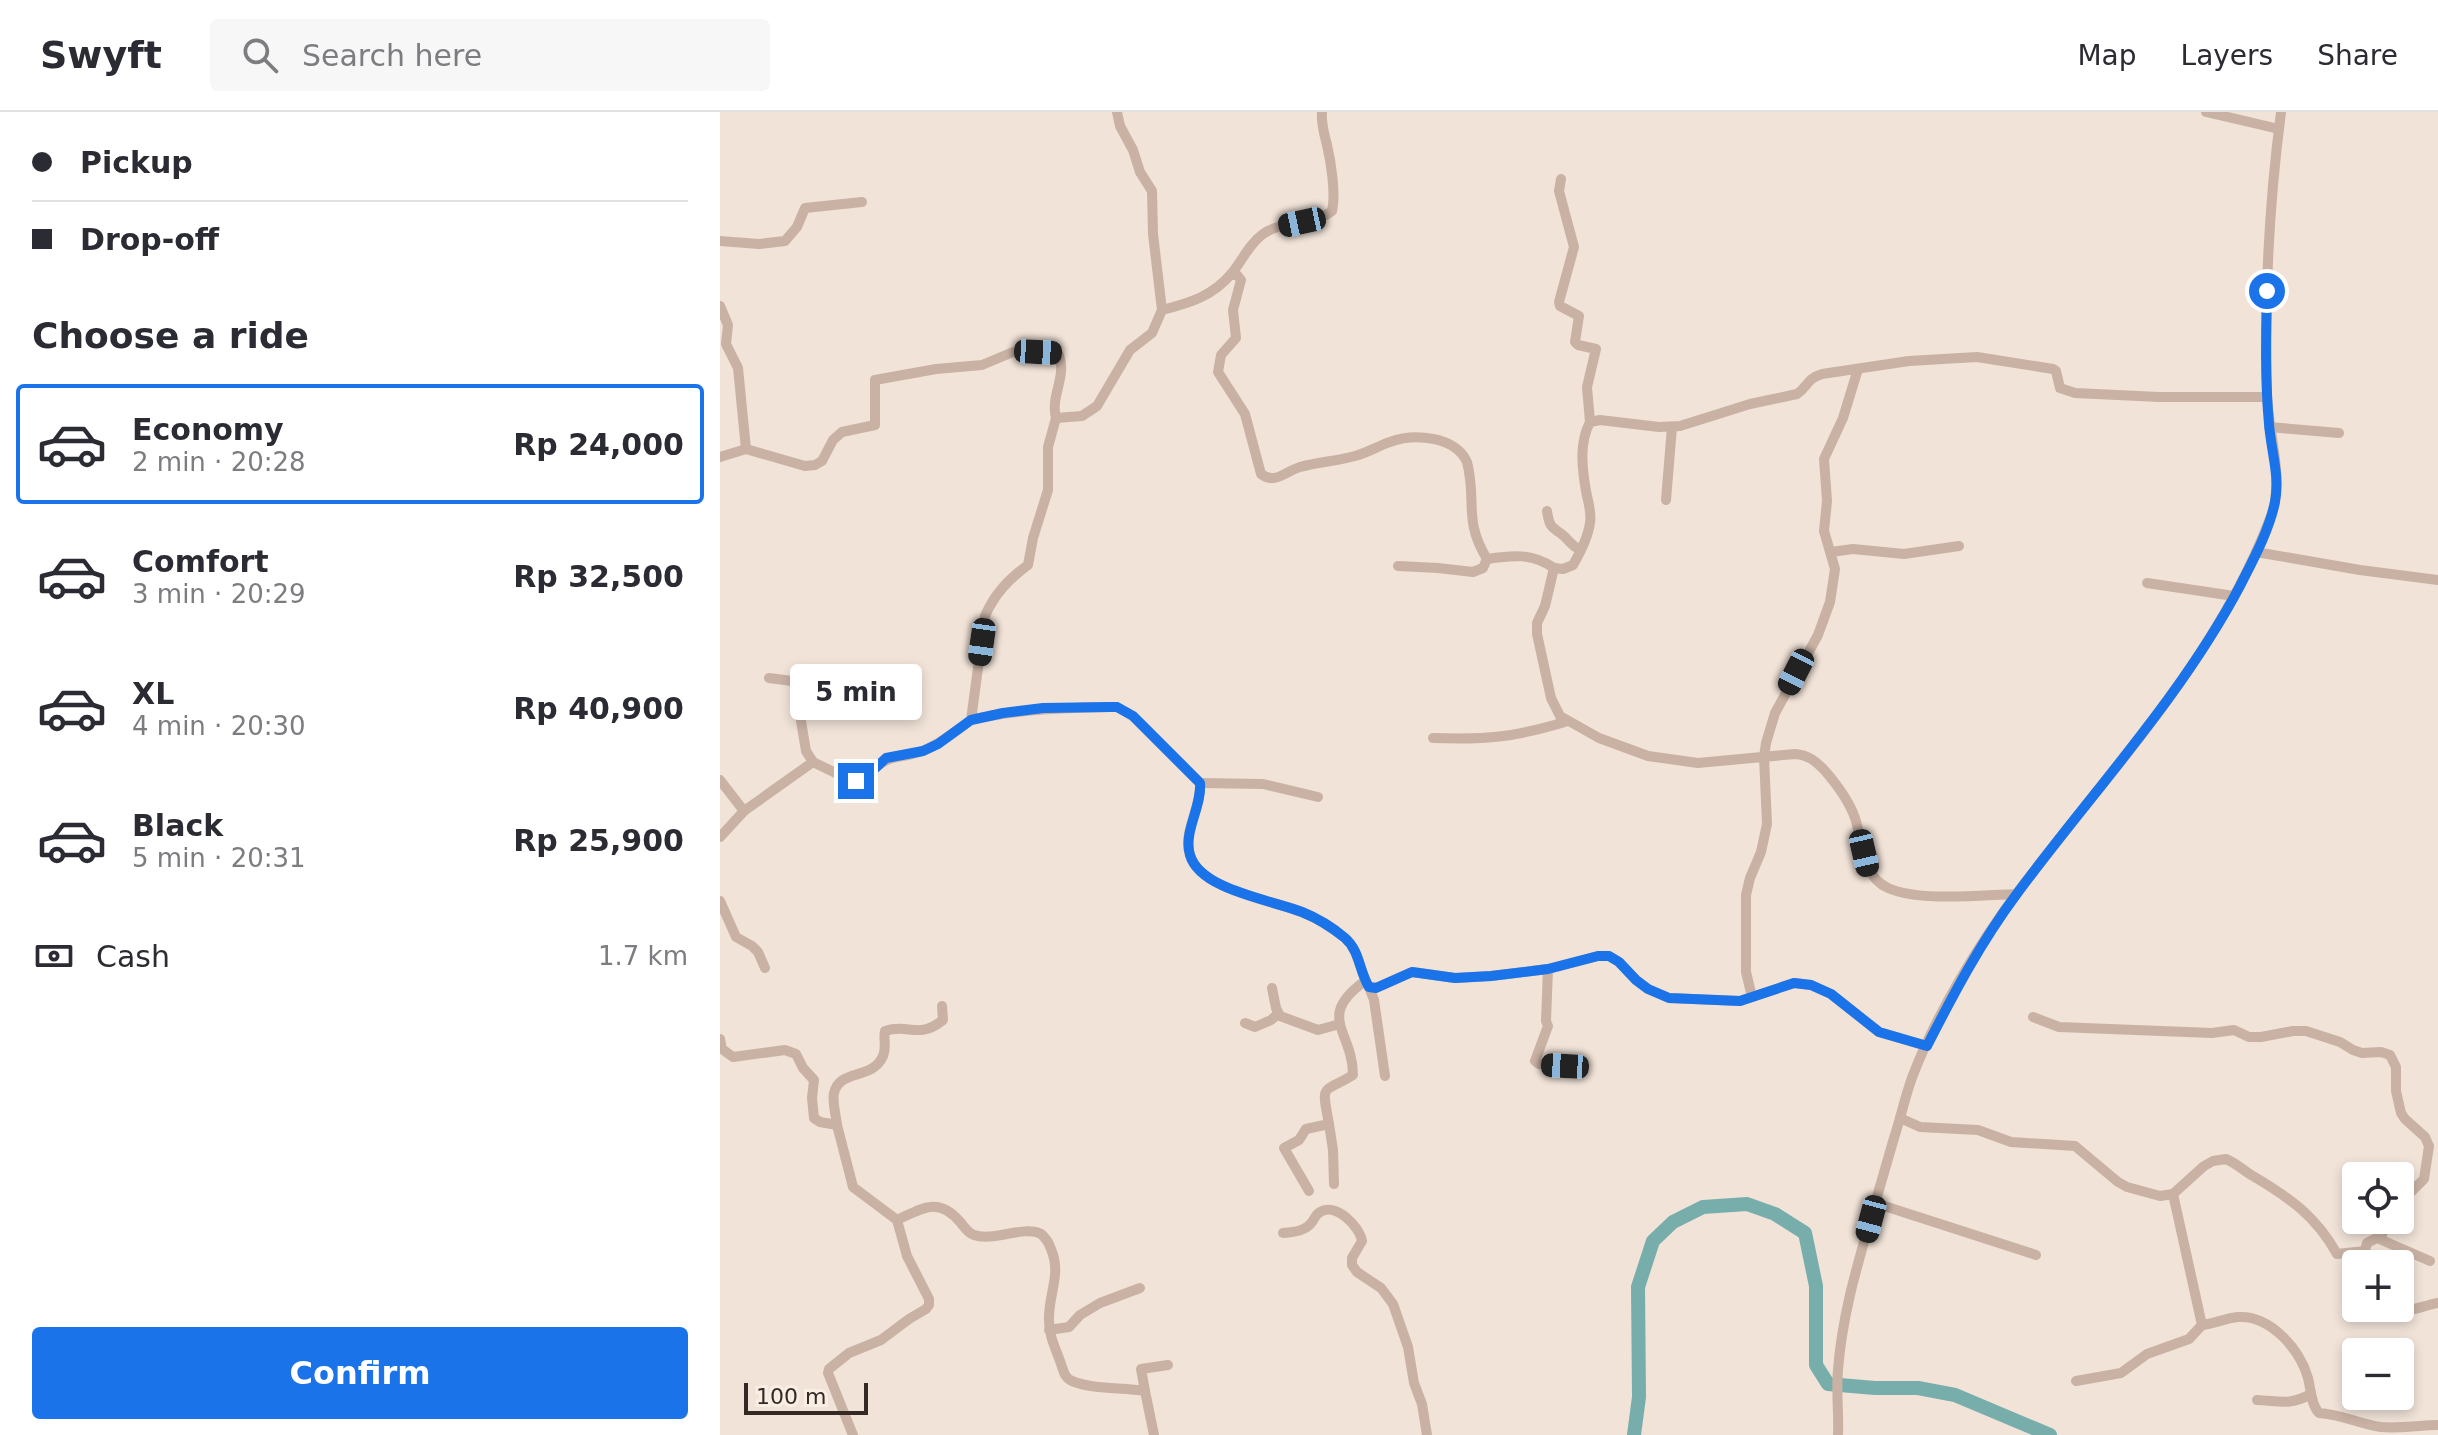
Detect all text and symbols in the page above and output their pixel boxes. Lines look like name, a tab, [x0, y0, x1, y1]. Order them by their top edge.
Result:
search box	[210, 19, 770, 91]
text: Swyft	[40, 33, 162, 77]
icon: search	[238, 33, 282, 77]
text: Search here	[302, 38, 482, 73]
text: Map	[2077, 39, 2137, 72]
text: Layers	[2181, 39, 2273, 72]
text: Share	[2317, 39, 2398, 72]
text: Pickup	[80, 145, 193, 180]
car	[1276, 205, 1328, 239]
text: Drop-off	[80, 222, 219, 257]
route start	[2249, 273, 2285, 309]
text: Choose a ride	[32, 315, 309, 356]
car	[1013, 339, 1063, 365]
icon: car	[36, 408, 108, 480]
text: Economy	[132, 412, 284, 447]
text: Rp 24,000	[513, 427, 684, 462]
text: 2 min · 20:28	[132, 447, 306, 477]
icon: car	[36, 540, 108, 612]
text: Comfort	[132, 544, 269, 579]
text: Rp 32,500	[513, 559, 684, 594]
text: 3 min · 20:29	[132, 579, 306, 609]
car	[967, 617, 997, 667]
car	[1774, 645, 1818, 699]
callout: 5 min	[790, 665, 922, 721]
icon: car	[36, 672, 108, 744]
text: XL	[132, 676, 174, 711]
text: 5 min	[815, 677, 897, 707]
text: Rp 40,900	[513, 691, 684, 726]
text: 4 min · 20:30	[132, 711, 306, 741]
route end	[838, 763, 874, 799]
icon: car	[36, 804, 108, 876]
text: Black	[132, 808, 223, 843]
text: Rp 25,900	[513, 823, 684, 858]
car	[1847, 827, 1881, 879]
text: 5 min · 20:31	[132, 843, 306, 873]
icon: cash	[32, 934, 76, 978]
text: Cash	[96, 939, 170, 974]
text: 1.7 km	[598, 941, 688, 971]
car	[1540, 1053, 1590, 1079]
map controls	[2342, 1162, 2414, 1410]
button: locate	[2342, 1162, 2414, 1234]
car	[1853, 1193, 1889, 1245]
button: +	[2342, 1250, 2414, 1322]
button: Confirm	[32, 1327, 688, 1419]
button: −	[2342, 1338, 2414, 1410]
scale bar	[744, 1379, 868, 1415]
text: 100 m	[756, 1384, 826, 1409]

